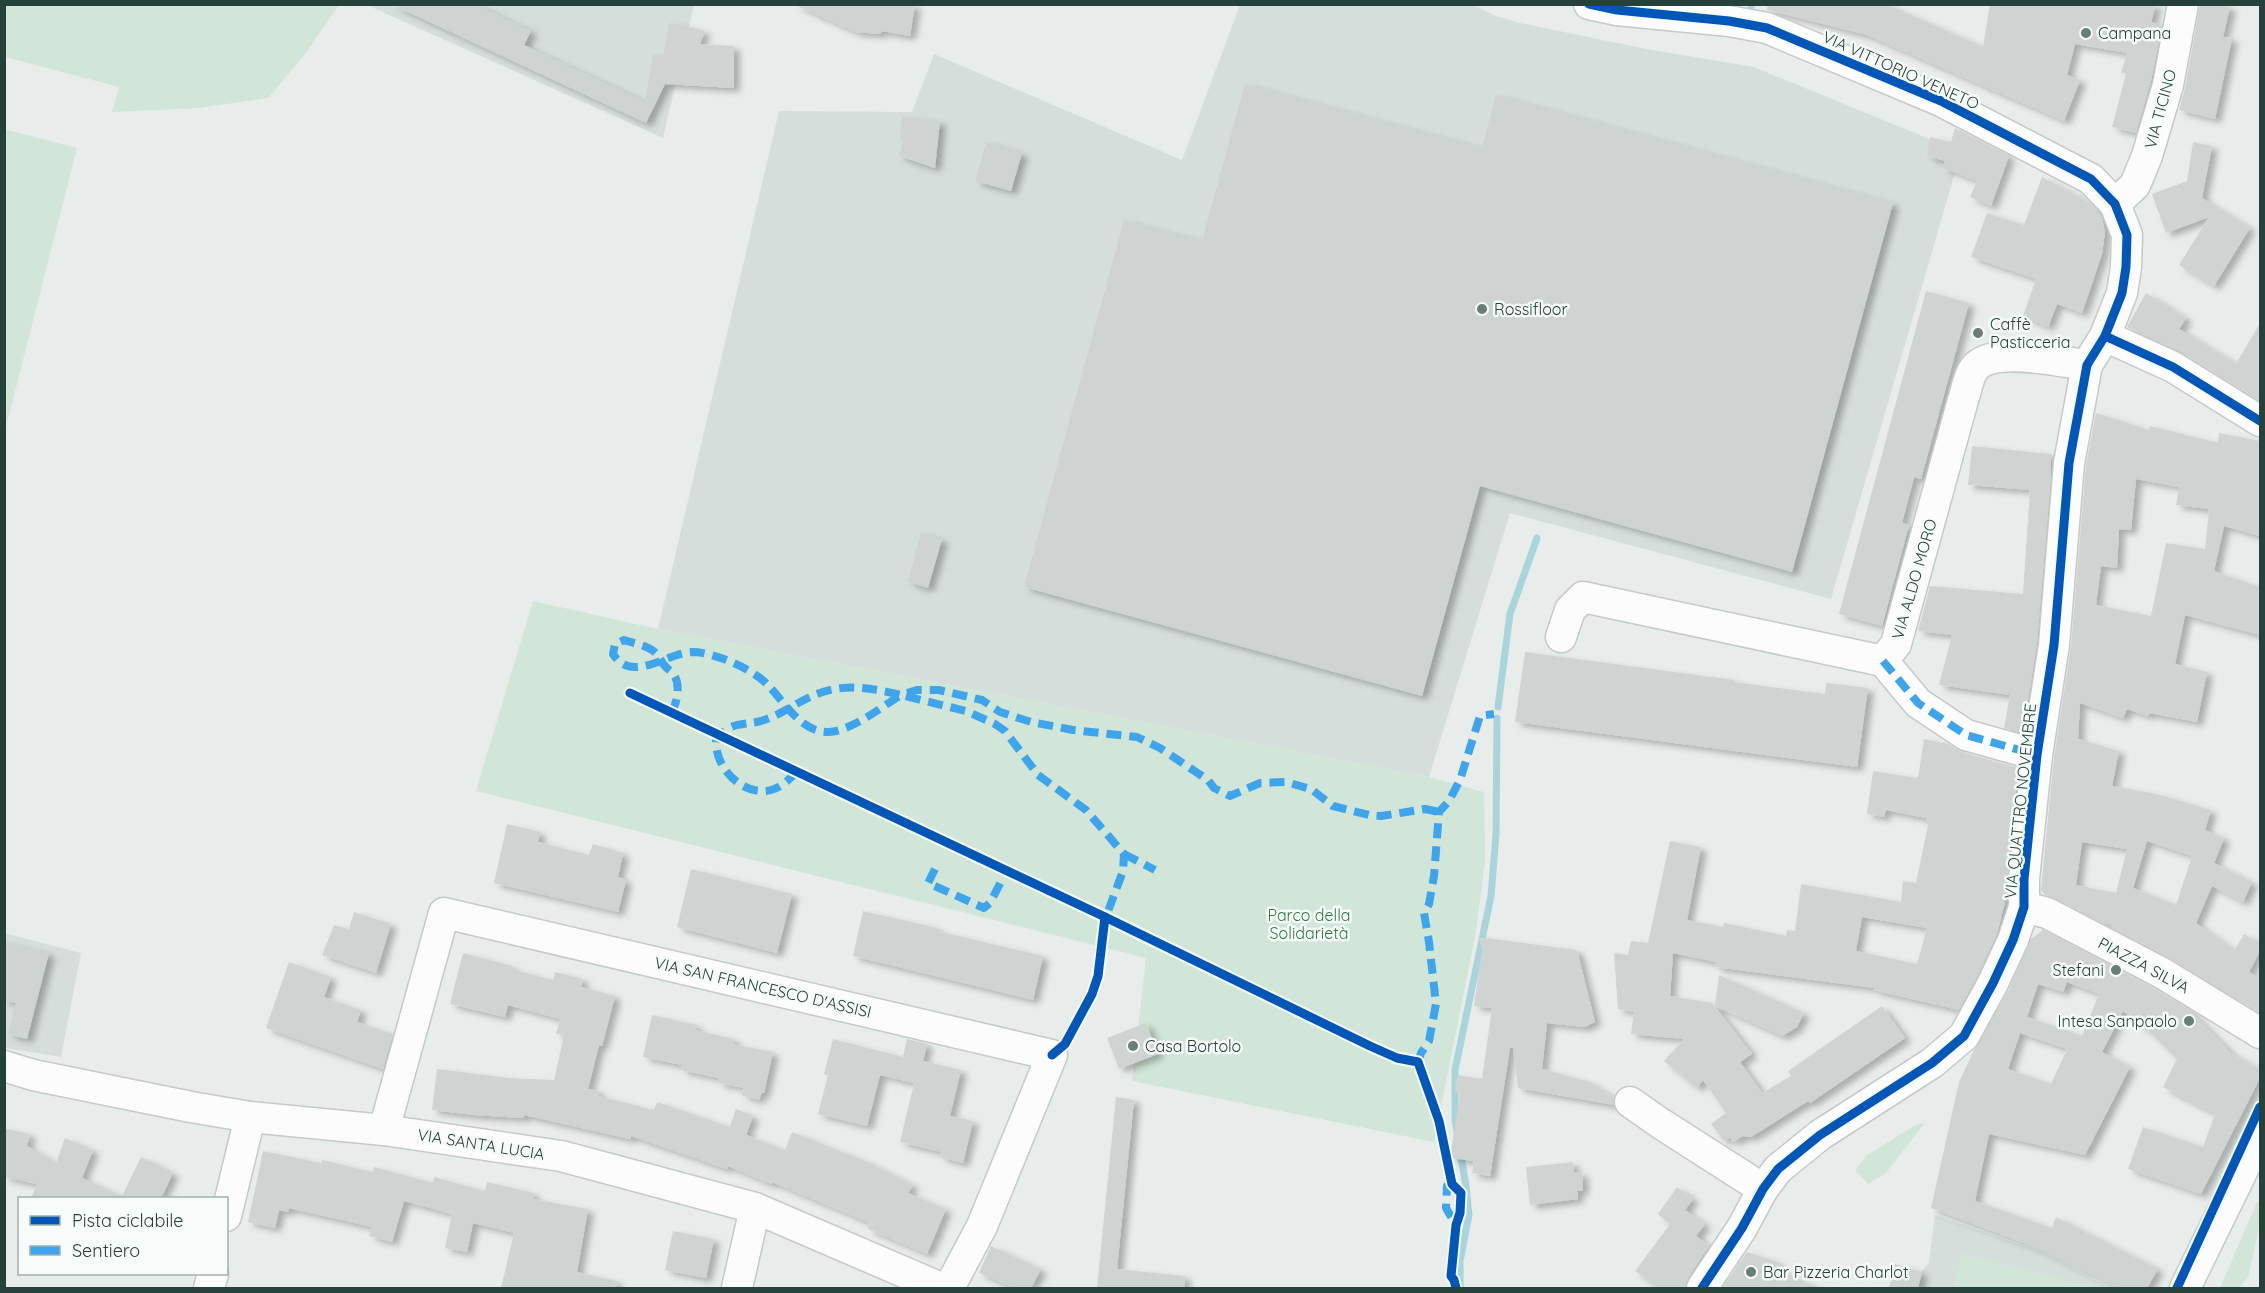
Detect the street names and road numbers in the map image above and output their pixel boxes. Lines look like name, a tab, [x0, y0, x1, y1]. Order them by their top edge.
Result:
street label: VIA VITTORIO VENETO	[1820, 26, 1982, 114]
street label: VIA TICINO	[2140, 67, 2180, 151]
street label: VIA ALDO MORO	[1887, 516, 1941, 642]
street label: VIA QUATTRO NOVEMBRE	[2000, 702, 2040, 900]
street label: PIAZZA SILVA	[2095, 933, 2193, 997]
street label: VIA SAN FRANCESCO D'ASSISI	[653, 952, 873, 1022]
street label: VIA SANTA LUCIA	[416, 1124, 546, 1164]

